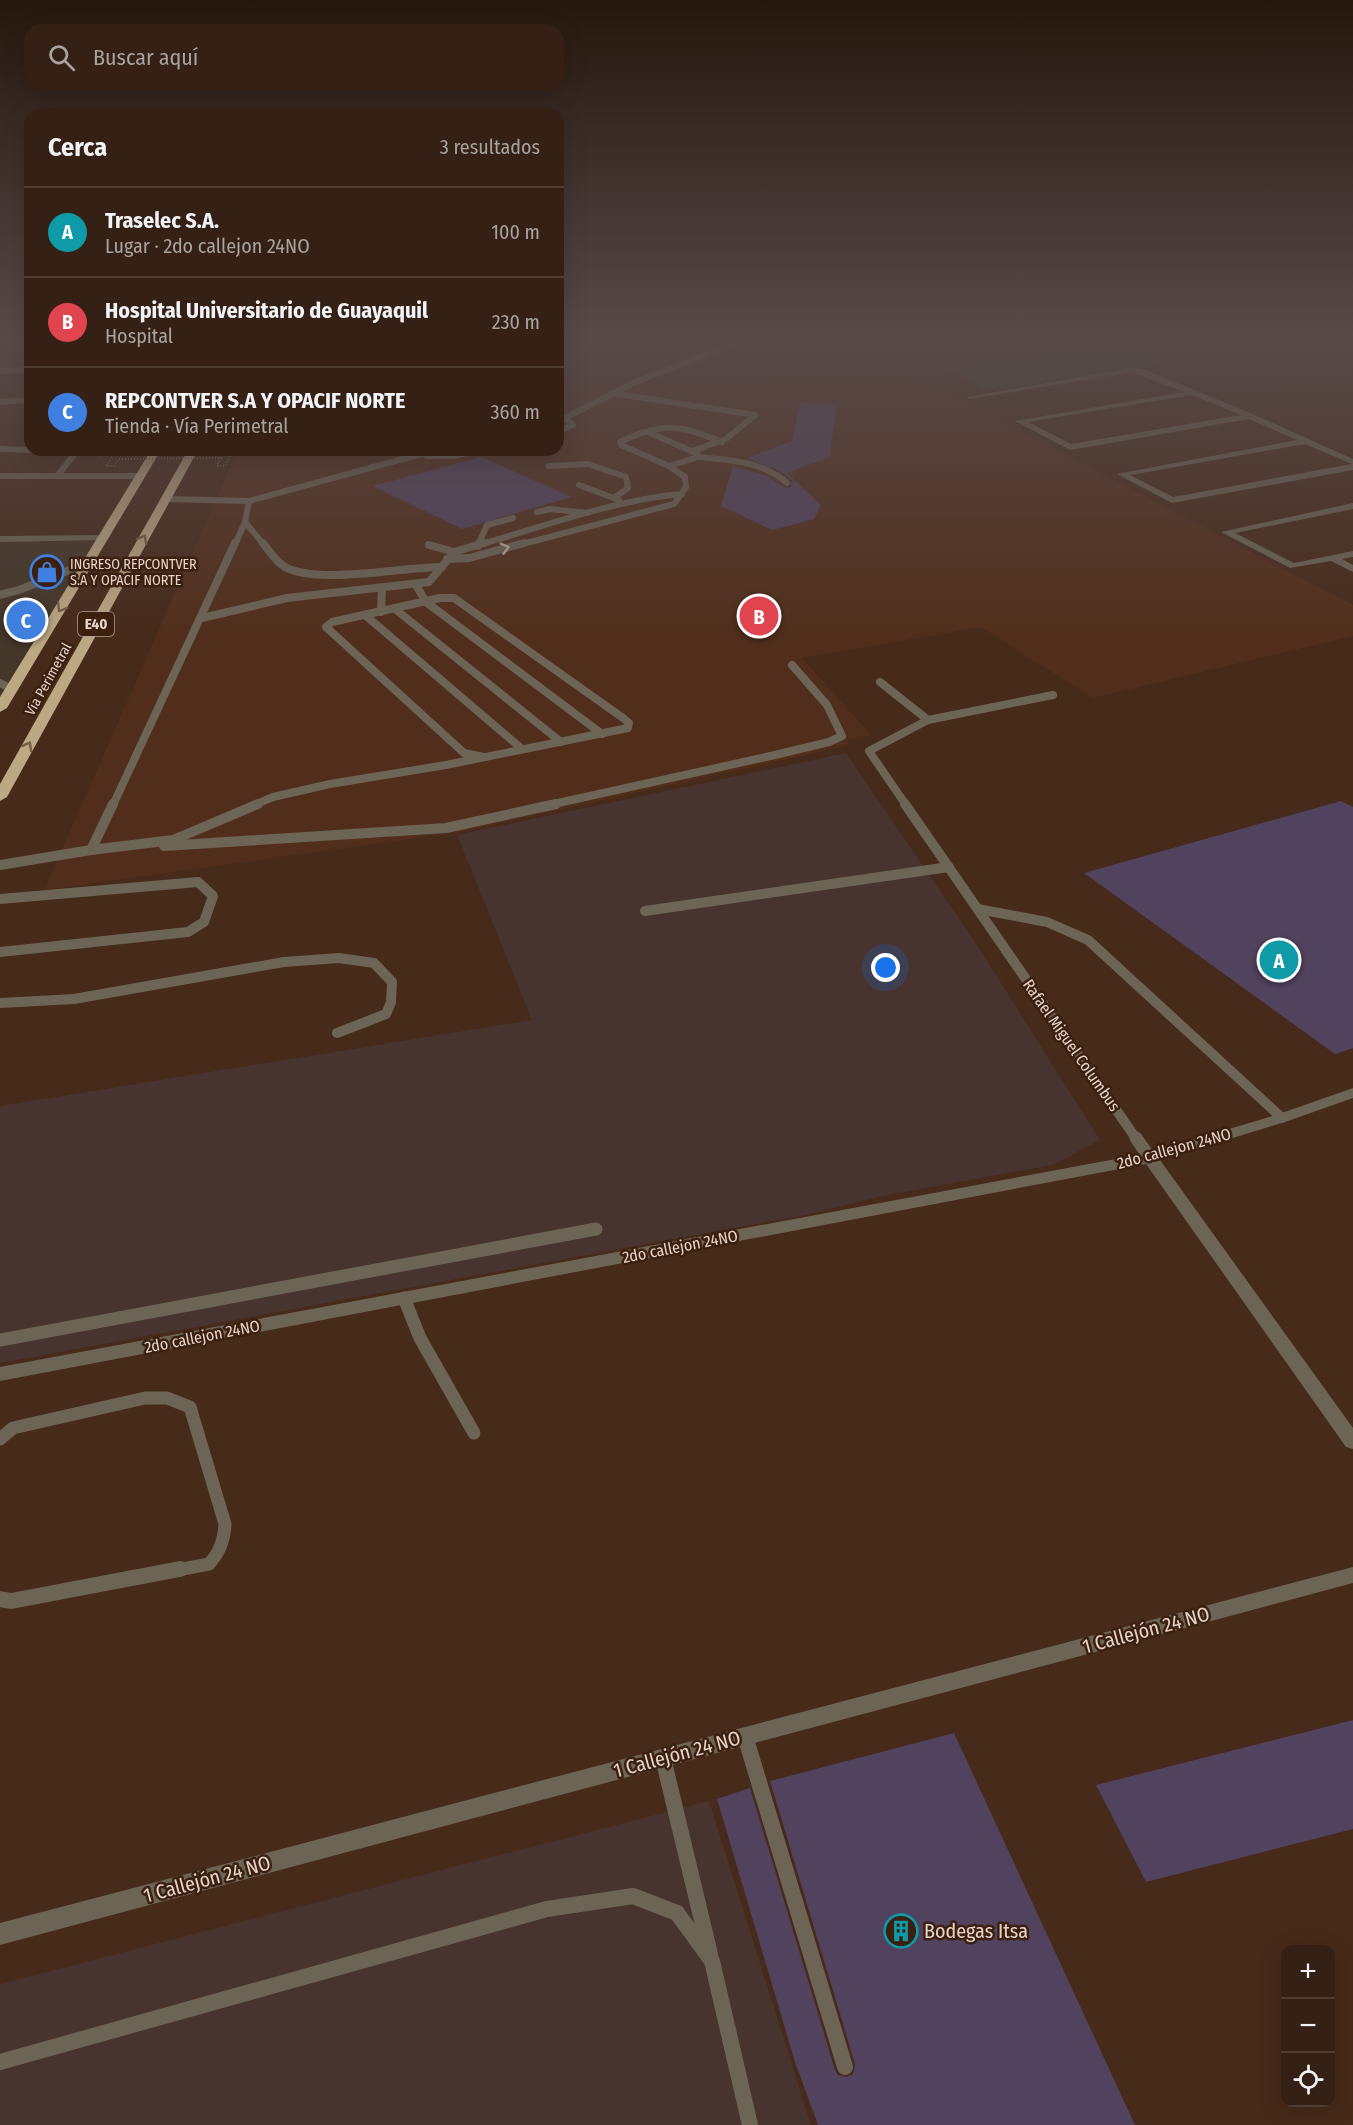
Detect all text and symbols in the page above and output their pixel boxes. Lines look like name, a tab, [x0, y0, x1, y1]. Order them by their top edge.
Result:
search box	[24, 24, 564, 90]
icon: search	[45, 41, 78, 74]
text: Buscar aquí	[93, 44, 198, 71]
text: Cerca	[48, 132, 107, 163]
text: 3 resultados	[440, 135, 540, 159]
text: Traselec S.A.	[105, 207, 219, 234]
text: A	[62, 220, 73, 244]
text: 100 m	[491, 220, 540, 244]
text: Lugar · 2do callejon 24NO	[105, 234, 310, 258]
text: Hospital Universitario de Guayaquil	[105, 297, 428, 324]
text: B	[62, 310, 73, 334]
text: 230 m	[492, 310, 540, 334]
text: Hospital	[105, 324, 173, 348]
text: REPCONTVER S.A Y OPACIF NORTE	[105, 387, 405, 414]
text: C	[62, 400, 73, 424]
text: 360 m	[491, 400, 540, 424]
text: Tienda · Vía Perimetral	[105, 414, 289, 438]
one-way arrow	[136, 535, 148, 545]
one-way arrow	[500, 543, 510, 556]
shop icon: INGRESO REPCONTVER S.A Y OPACIF NORTE	[29, 554, 65, 590]
place label: INGRESO REPCONTVER S.A Y OPACIF NORTE	[70, 556, 197, 589]
pin: B	[740, 594, 778, 638]
pin: C	[6, 598, 46, 642]
one-way arrow	[57, 602, 69, 612]
road number: E40	[78, 612, 114, 636]
street label: Vía Perimetral	[22, 640, 75, 718]
one-way arrow	[21, 742, 32, 752]
pin: A	[1260, 938, 1298, 982]
your location	[871, 953, 900, 982]
street label: Rafael Miguel Columbus	[1019, 976, 1124, 1115]
street label: 2do callejon 24NO	[1115, 1124, 1233, 1173]
street label: 2do callejon 24NO	[621, 1226, 739, 1267]
street label: 2do callejon 24NO	[143, 1316, 261, 1357]
street label: 1 Callejón 24 NO	[1080, 1601, 1212, 1659]
street label: 1 Callejón 24 NO	[611, 1725, 743, 1783]
street label: 1 Callejón 24 NO	[141, 1850, 273, 1908]
building icon: Bodegas Itsa	[883, 1913, 919, 1949]
place label: Bodegas Itsa	[924, 1919, 1028, 1943]
map controls	[1281, 1945, 1335, 2107]
button: +	[1281, 1945, 1335, 1999]
button: −	[1281, 1999, 1335, 2053]
button: locate	[1281, 2053, 1335, 2107]

